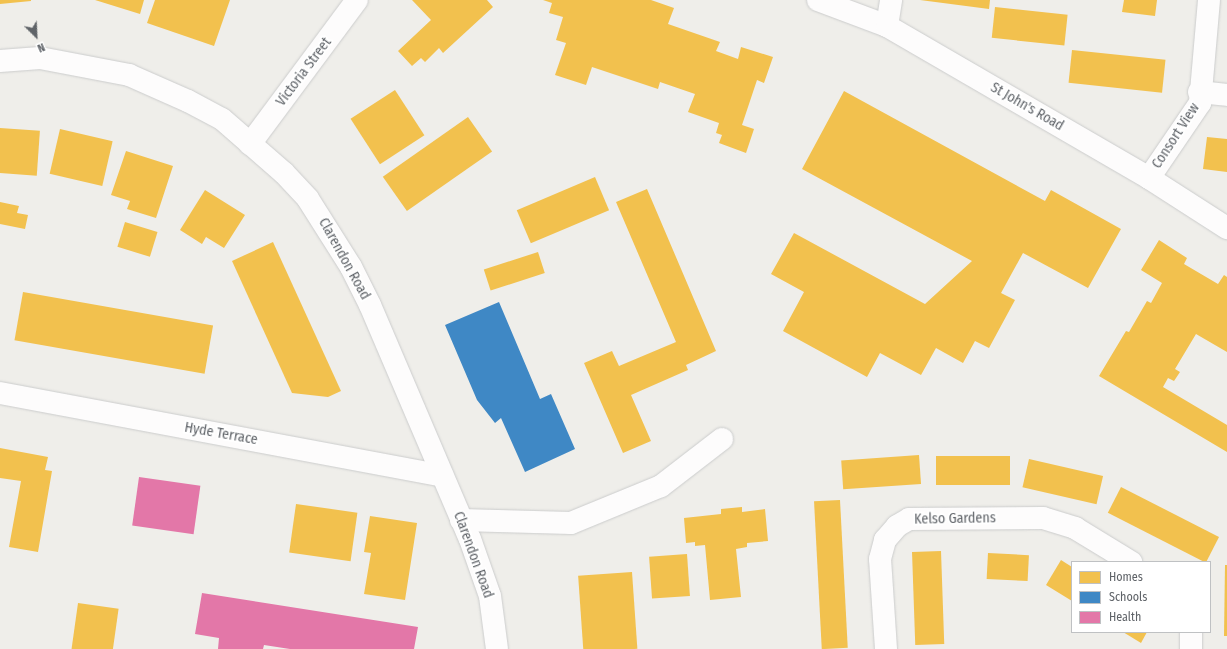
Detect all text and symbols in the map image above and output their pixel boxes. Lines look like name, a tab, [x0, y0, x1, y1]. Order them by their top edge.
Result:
north arrow	[16, 16, 56, 56]
street label: Victoria Street	[273, 34, 335, 110]
text: N	[35, 40, 47, 55]
street label: St John's Road	[987, 79, 1067, 135]
street label: Consort View	[1149, 100, 1203, 172]
street label: Clarendon Road	[315, 215, 373, 303]
street label: Hyde Terrace	[183, 419, 259, 449]
street label: Clarendon Road	[450, 509, 496, 601]
street label: Kelso Gardens	[914, 510, 996, 528]
legend	[1071, 561, 1211, 633]
text: Homes	[1109, 570, 1143, 584]
text: Schools	[1109, 590, 1147, 604]
text: Health	[1109, 610, 1141, 624]

